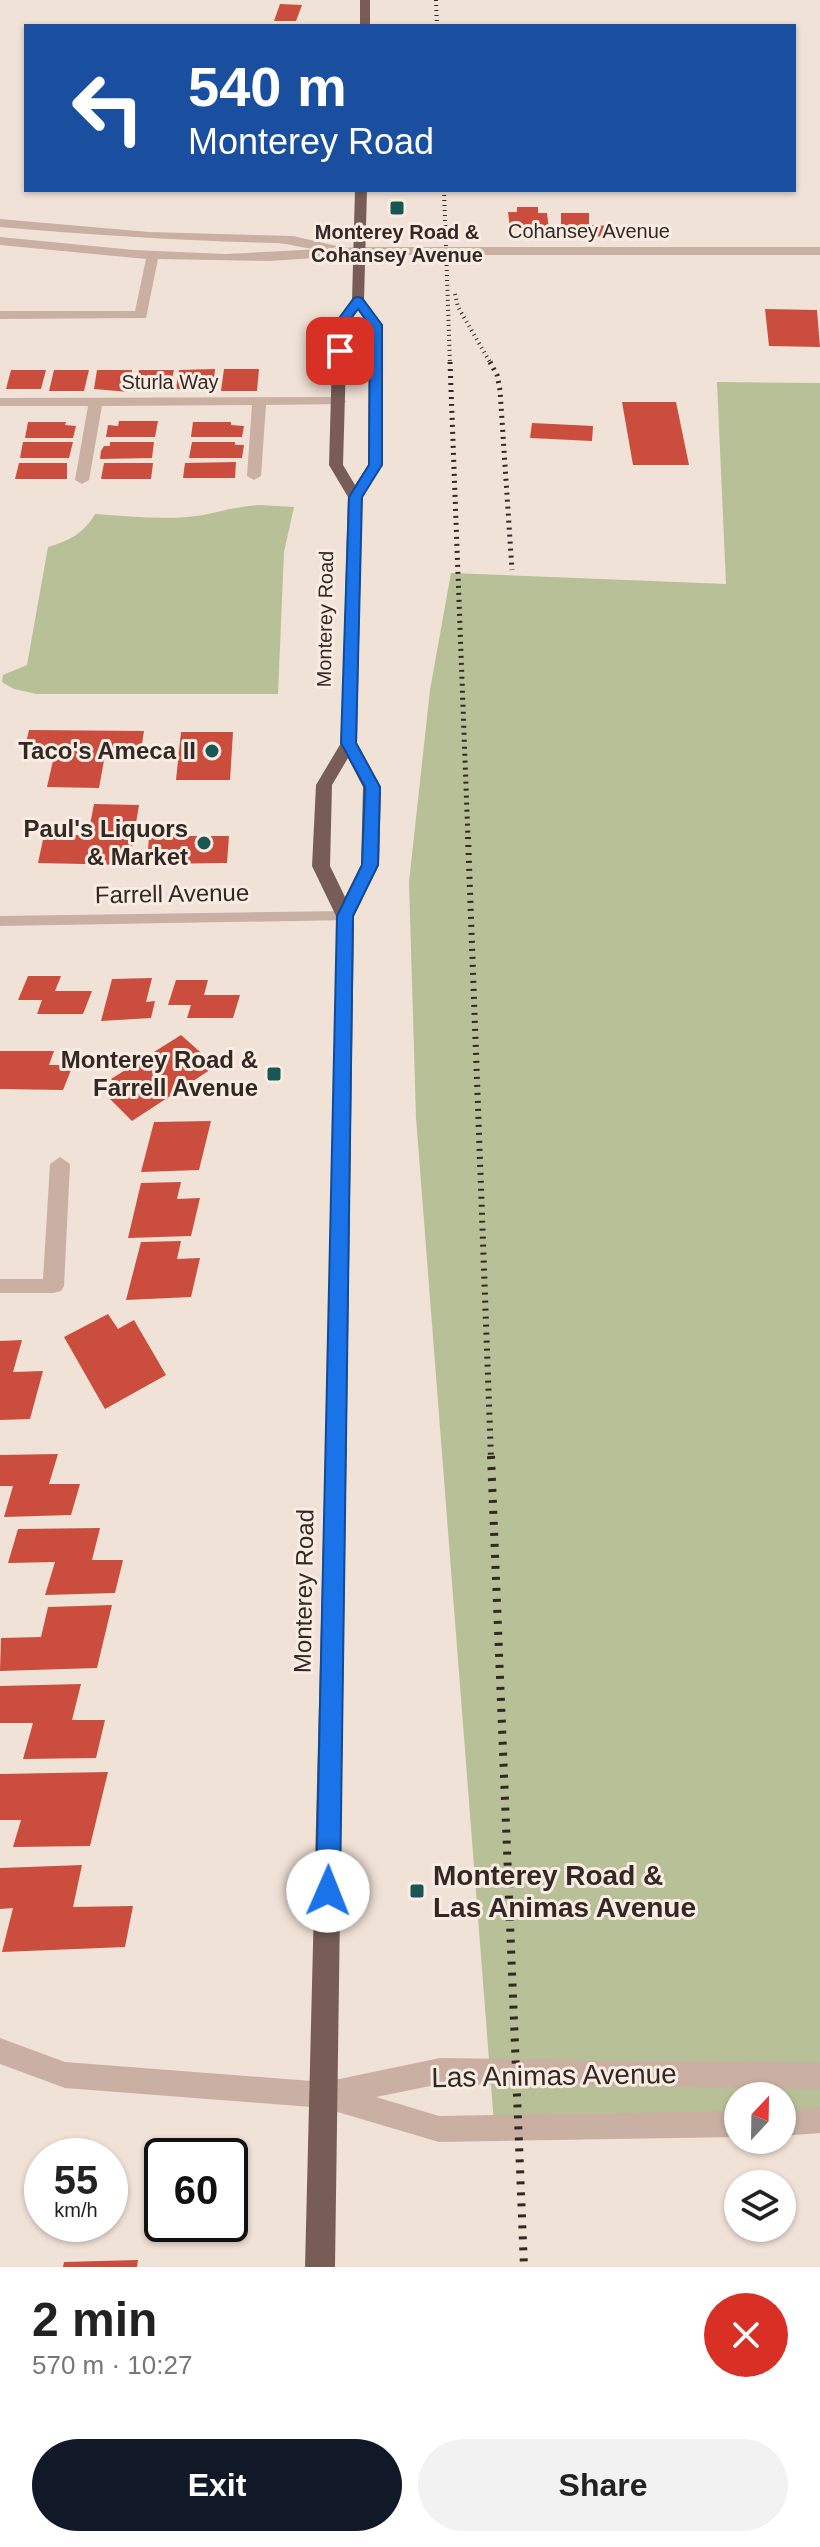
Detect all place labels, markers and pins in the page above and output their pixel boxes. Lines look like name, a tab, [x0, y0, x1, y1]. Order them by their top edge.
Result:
marker: Monterey Road & Cohansey Avenue	[388, 199, 406, 217]
place label: Monterey Road & Cohansey Avenue	[311, 221, 483, 266]
pin	[306, 317, 374, 385]
place label: Taco's Ameca II	[18, 737, 196, 764]
marker: Taco's Ameca II	[203, 742, 221, 760]
place label: Paul's Liquors & Market	[24, 815, 188, 870]
marker: Paul's Liquors & Market	[195, 834, 213, 852]
place label: Monterey Road & Farrell Avenue	[61, 1046, 258, 1101]
marker: Monterey Road & Farrell Avenue	[265, 1065, 283, 1083]
place label: Monterey Road & Las Animas Avenue	[433, 1860, 696, 1923]
marker: Monterey Road & Las Animas Avenue	[408, 1882, 426, 1900]

